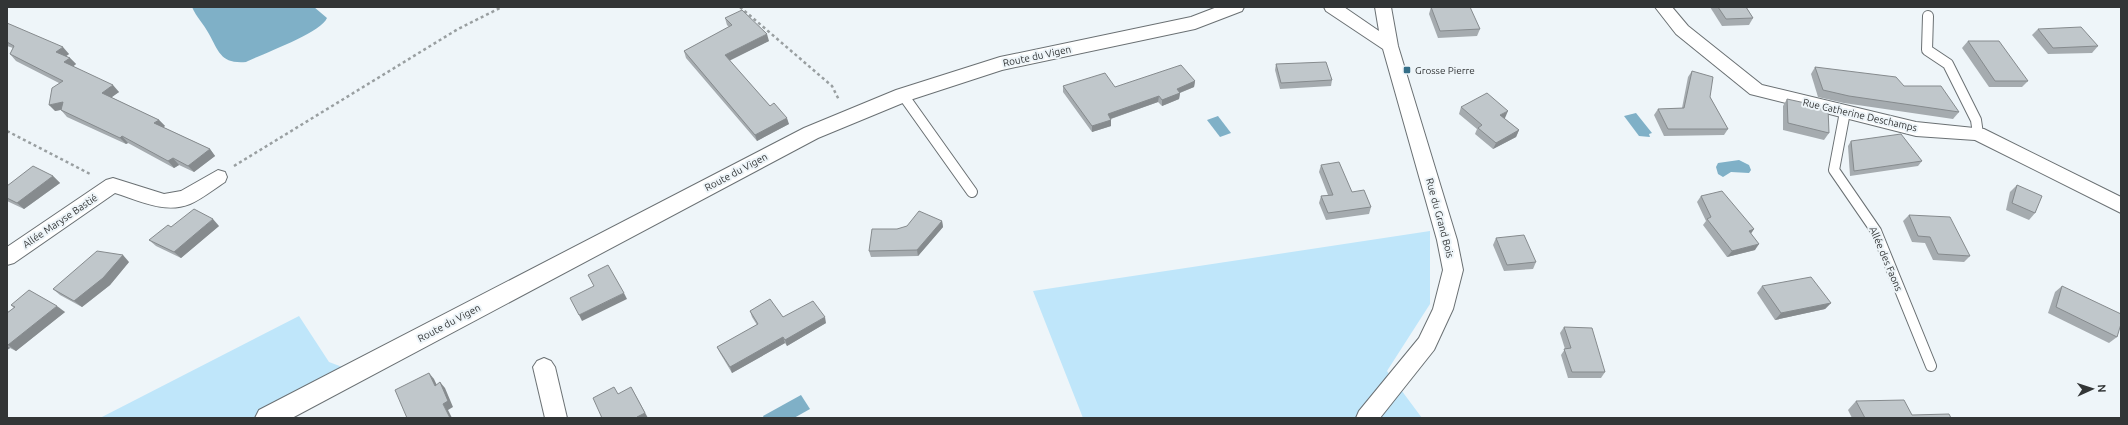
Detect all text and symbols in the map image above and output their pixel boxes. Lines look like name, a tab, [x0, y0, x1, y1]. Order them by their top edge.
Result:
street label: Route du Vigen	[1002, 43, 1072, 69]
marker: Grosse Pierre	[1402, 65, 1412, 75]
place label: Grosse Pierre	[1415, 65, 1475, 76]
street label: Rue Catherine Deschamps	[1802, 96, 1918, 134]
street label: Route du Vigen	[703, 151, 769, 193]
street label: Rue du Grand Bois	[1424, 177, 1456, 259]
street label: Allée Maryse Bastié	[21, 192, 99, 250]
street label: Allée des Faons	[1867, 225, 1905, 293]
street label: Route du Vigen	[416, 302, 482, 344]
north arrow	[2072, 369, 2112, 409]
text: N	[2096, 384, 2108, 393]

